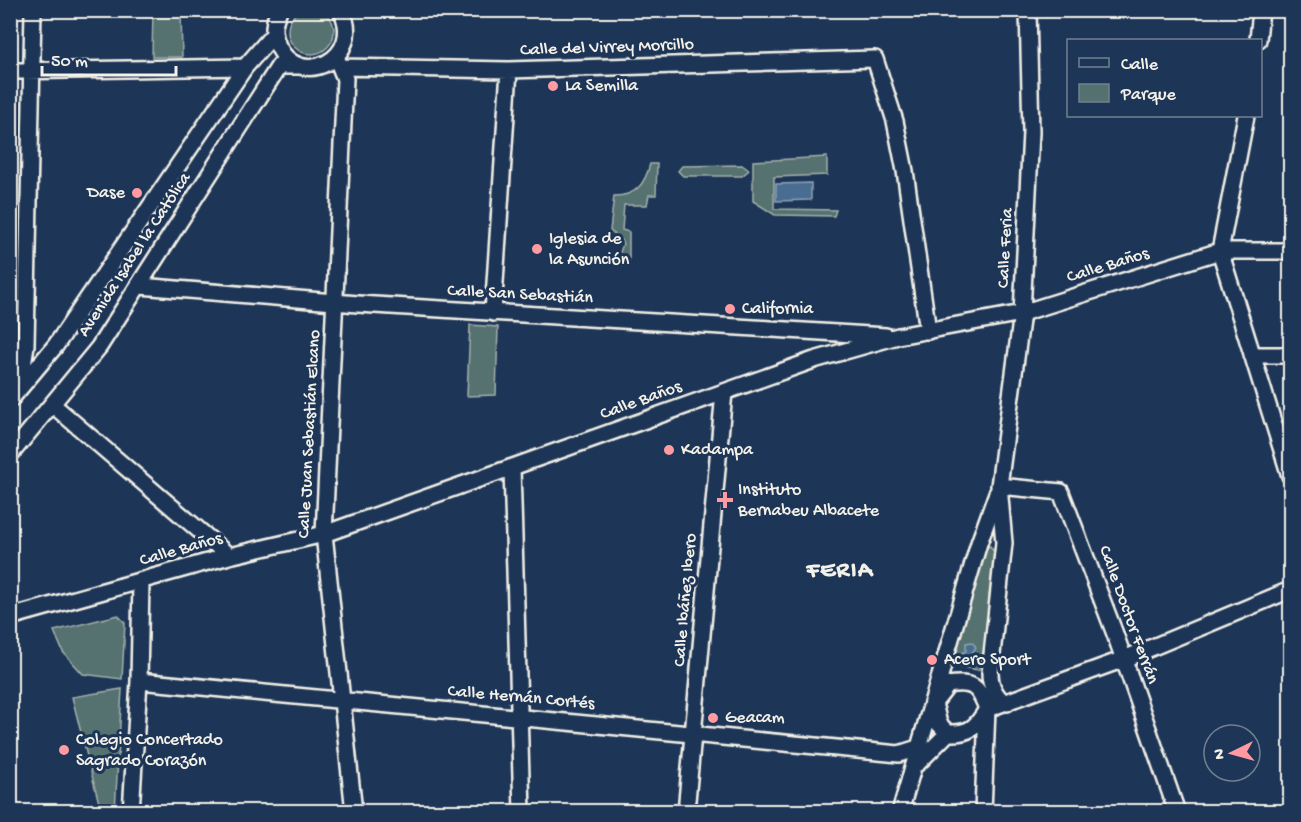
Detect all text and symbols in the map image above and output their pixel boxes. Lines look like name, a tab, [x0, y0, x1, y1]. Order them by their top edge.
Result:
street label: Calle del Virrey Morcillo	[520, 34, 694, 62]
scale bar	[42, 39, 176, 77]
legend	[1067, 39, 1262, 117]
text: 50 m	[51, 52, 88, 73]
text: Calle	[1121, 55, 1159, 76]
place label: La Semilla	[565, 76, 639, 97]
marker: La Semilla	[546, 79, 560, 93]
text: Parque	[1120, 85, 1177, 106]
street label: Avenida Isabel la Católica	[74, 168, 197, 341]
place label: Dase	[86, 183, 126, 204]
marker: Dase	[130, 186, 144, 200]
street label: Calle Feria	[993, 207, 1019, 289]
place label: Iglesia de la Asunción	[549, 229, 630, 271]
marker: Iglesia de la Asunción	[530, 242, 544, 256]
street label: Calle Baños	[1064, 243, 1153, 288]
street label: Calle San Sebastián	[447, 281, 594, 309]
place label: California	[742, 299, 814, 320]
marker: California	[723, 302, 737, 316]
street label: Calle Juan Sebastián Elcano	[294, 329, 326, 539]
street label: Calle Baños	[597, 376, 686, 425]
place label: Kadampa	[681, 440, 754, 461]
marker: Kadampa	[662, 443, 676, 457]
place label: Instituto Bernabeu Albacete	[737, 480, 880, 522]
marker: Instituto Bernabeu Albacete	[716, 491, 734, 509]
street label: Calle Baños	[137, 528, 226, 572]
street label: Calle Ibáñez Ibero	[670, 532, 702, 668]
street label: Calle Doctor Ferrán	[1093, 543, 1163, 687]
district label: FERIA	[805, 557, 874, 586]
place label: Acero Sport	[944, 650, 1032, 671]
marker: Acero Sport	[925, 653, 939, 667]
street label: Calle Hernán Cortés	[447, 681, 597, 715]
place label: Geacam	[725, 708, 785, 729]
marker: Geacam	[706, 711, 720, 725]
north arrow	[1202, 723, 1262, 783]
place label: Colegio Concertado Sagrado Corazón	[76, 730, 223, 772]
marker: Colegio Concertado Sagrado Corazón	[57, 743, 71, 757]
text: N	[1211, 747, 1230, 760]

